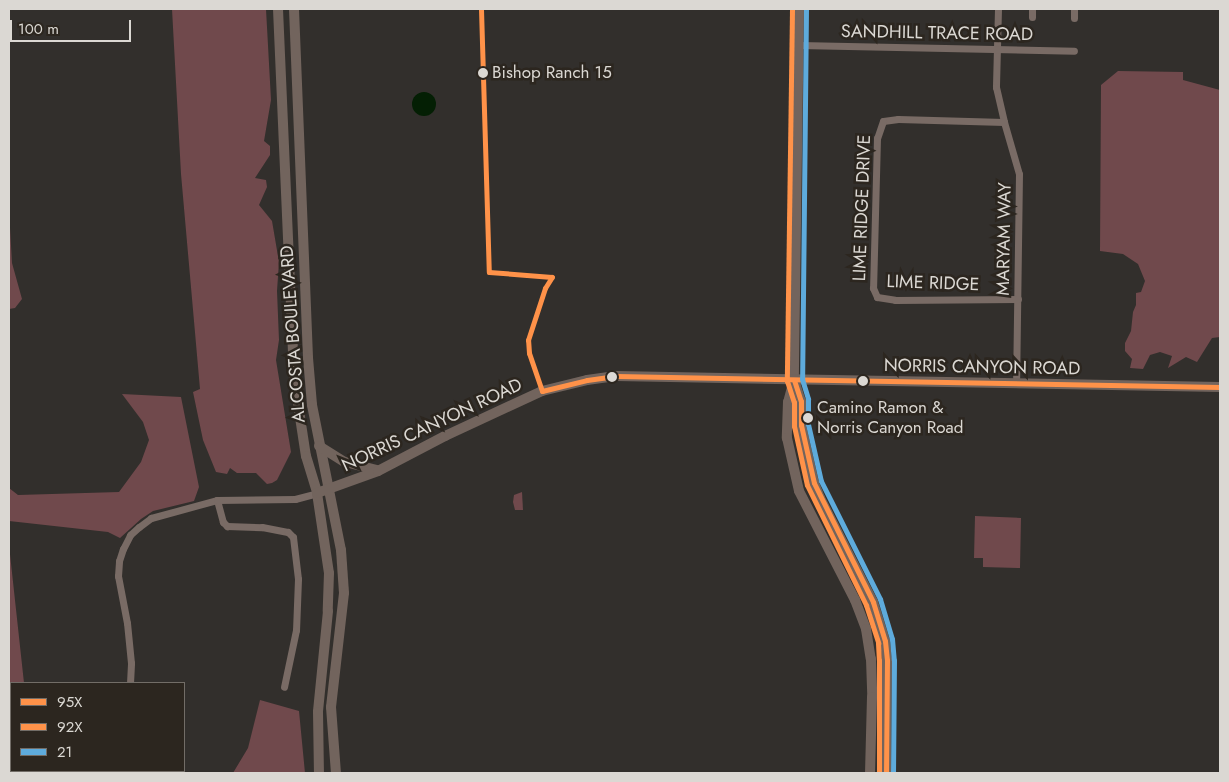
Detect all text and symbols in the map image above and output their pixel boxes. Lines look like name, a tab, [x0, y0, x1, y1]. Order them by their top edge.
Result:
scale bar	[12, 10, 134, 42]
text: 100 m	[18, 18, 59, 40]
street label: SANDHILL TRACE ROAD	[841, 21, 1033, 45]
place label: Bishop Ranch 15	[492, 63, 612, 83]
marker: Bishop Ranch 15	[478, 68, 488, 78]
street label: LIME RIDGE DRIVE	[849, 134, 875, 282]
street label: MARYAM WAY	[992, 182, 1016, 296]
street label: ALCOSTA BOULEVARD	[276, 245, 310, 423]
street label: LIME RIDGE	[886, 271, 980, 295]
street label: NORRIS CANYON ROAD	[884, 354, 1080, 380]
unlabelled marker	[607, 372, 617, 382]
street label: NORRIS CANYON ROAD	[338, 374, 526, 476]
unlabelled marker	[858, 376, 868, 386]
place label: Camino Ramon & Norris Canyon Road	[817, 398, 963, 438]
marker: Camino Ramon & Norris Canyon Road	[803, 413, 813, 423]
legend	[10, 682, 185, 772]
text: 95X	[57, 691, 82, 713]
text: 92X	[57, 716, 83, 738]
text: 21	[57, 741, 72, 763]

